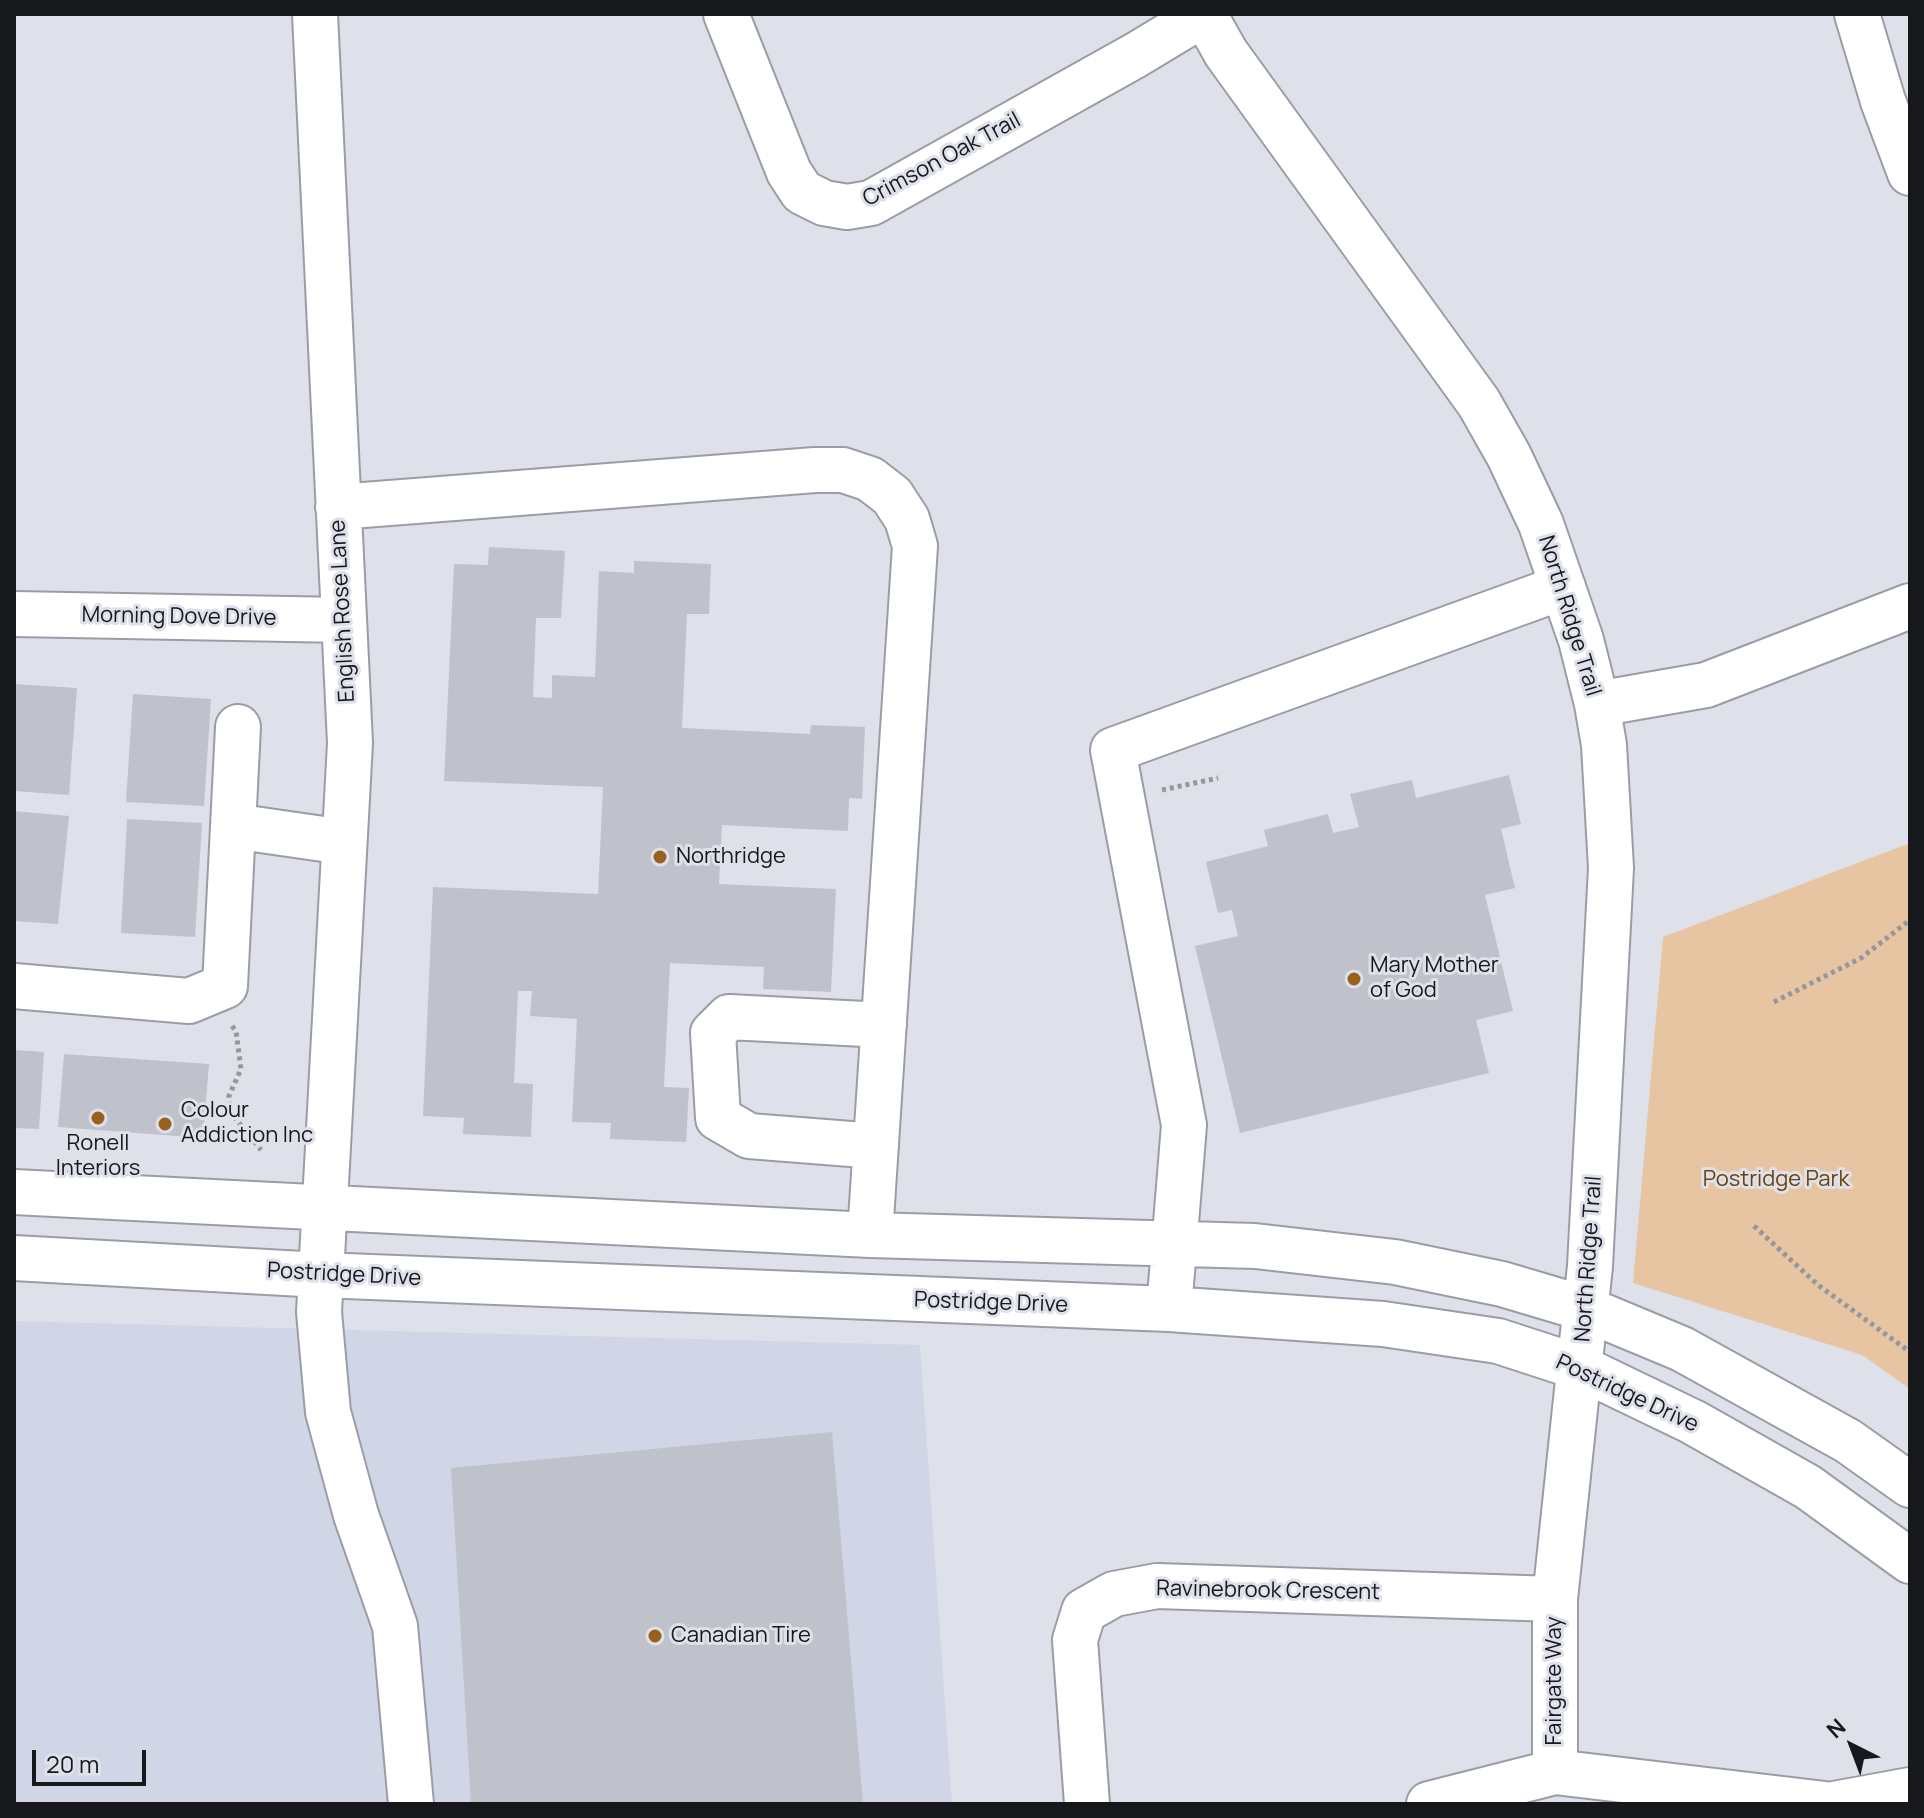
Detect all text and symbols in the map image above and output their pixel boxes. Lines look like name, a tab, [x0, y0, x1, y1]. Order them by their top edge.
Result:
street label: Crimson Oak Trail	[859, 107, 1025, 213]
street label: English Rose Lane	[325, 519, 361, 703]
street label: North Ridge Trail	[1532, 532, 1606, 700]
street label: Morning Dove Drive	[81, 602, 277, 632]
place label: Northridge	[676, 844, 786, 870]
marker: Northridge	[651, 848, 669, 866]
place label: Mary Mother of God	[1370, 953, 1499, 1004]
marker: Mary Mother of God	[1345, 970, 1363, 988]
place label: Colour Addiction Inc	[181, 1098, 313, 1150]
marker: Ronell Interiors	[89, 1109, 107, 1127]
marker: Colour Addiction Inc	[156, 1115, 174, 1133]
place label: Ronell Interiors	[56, 1131, 140, 1182]
park label: Postridge Park	[1703, 1167, 1849, 1193]
street label: North Ridge Trail	[1570, 1175, 1608, 1343]
street label: Postridge Drive	[266, 1258, 422, 1292]
street label: Postridge Drive	[913, 1287, 1069, 1319]
street label: Postridge Drive	[1551, 1349, 1703, 1439]
street label: Ravinebrook Crescent	[1156, 1576, 1380, 1606]
street label: Fairgate Way	[1542, 1616, 1568, 1746]
place label: Canadian Tire	[671, 1623, 811, 1649]
marker: Canadian Tire	[646, 1627, 664, 1645]
north arrow	[1812, 1706, 1892, 1786]
text: N	[1820, 1712, 1852, 1745]
scale bar	[36, 1734, 150, 1784]
text: 20 m	[46, 1747, 99, 1780]

